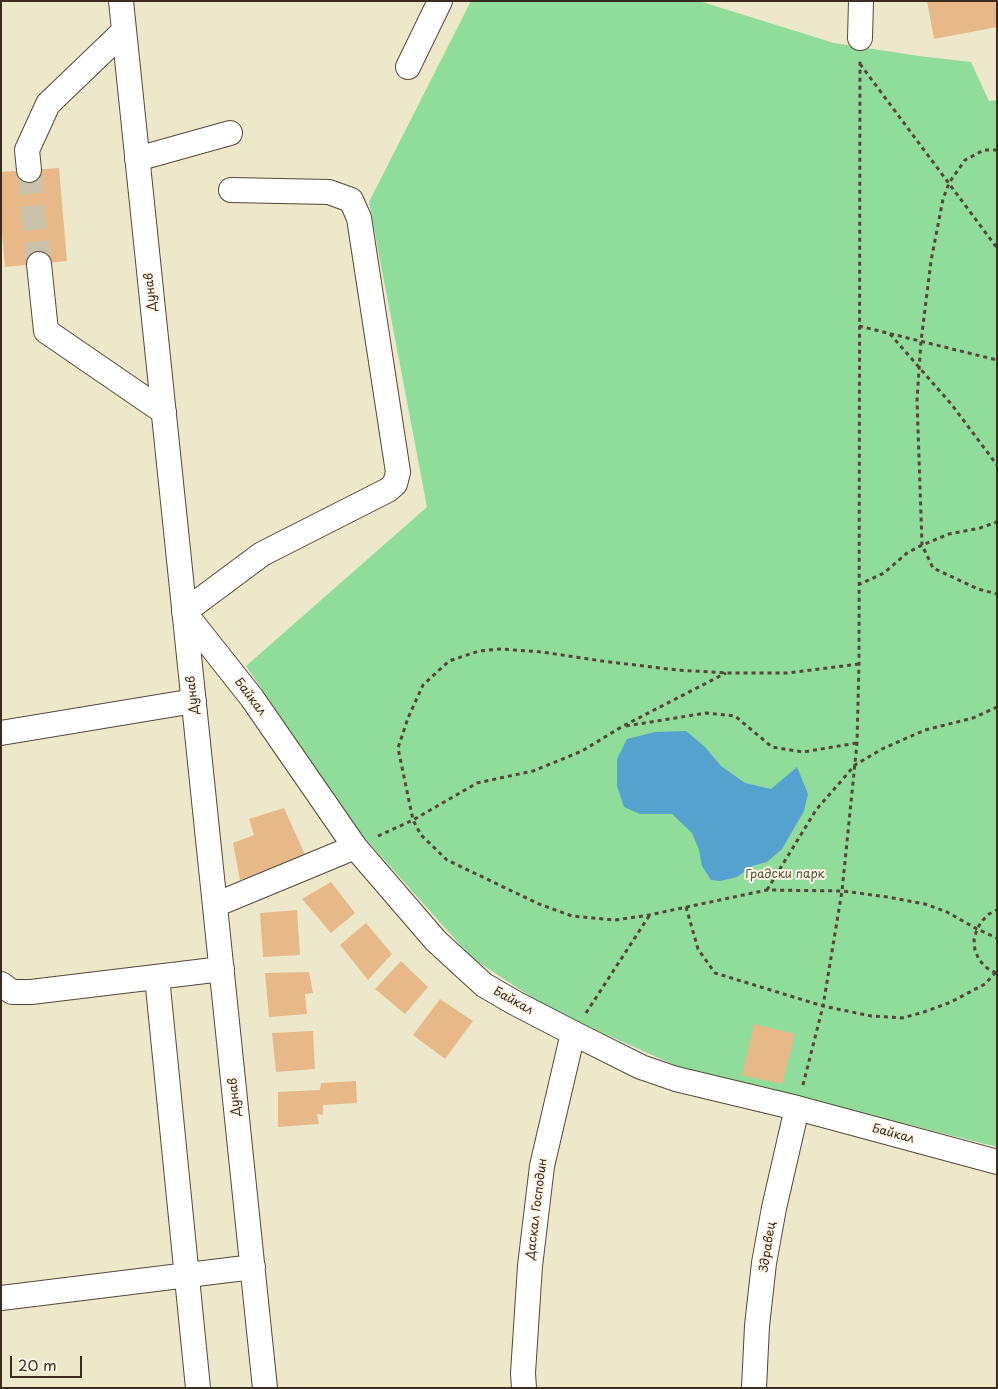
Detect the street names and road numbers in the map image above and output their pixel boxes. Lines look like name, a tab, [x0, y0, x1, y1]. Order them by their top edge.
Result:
street label: Дунав	[142, 272, 160, 312]
street label: Дунав	[184, 675, 202, 715]
street label: Байкал	[231, 675, 269, 719]
street label: Байкал	[490, 984, 536, 1018]
street label: Дунав	[226, 1077, 244, 1117]
street label: Байкал	[870, 1121, 916, 1147]
street label: Даскал Господин	[524, 1158, 550, 1260]
street label: Здравец	[757, 1221, 779, 1273]

